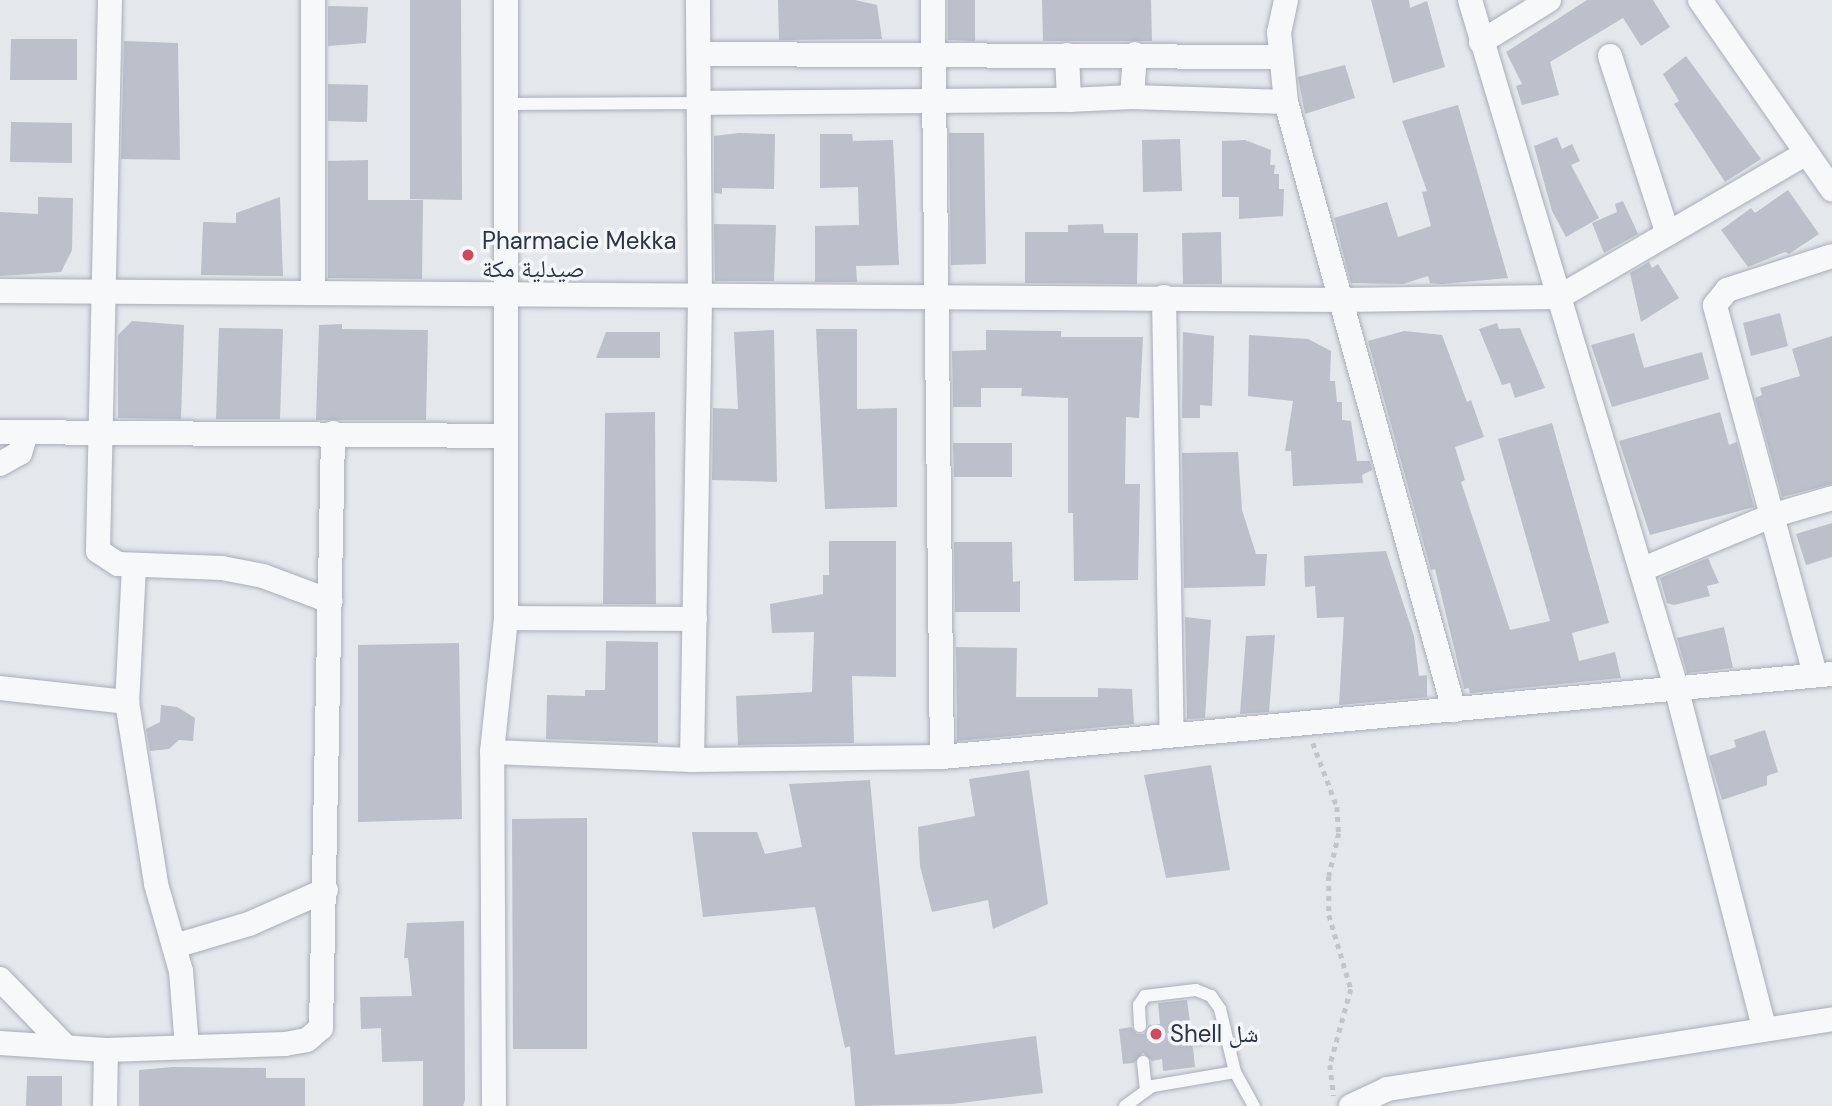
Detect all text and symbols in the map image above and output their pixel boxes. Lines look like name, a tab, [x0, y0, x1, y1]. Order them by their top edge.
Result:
place label: Pharmacie Mekka صيدلية مكة	[482, 227, 677, 283]
marker: Pharmacie Mekka صيدلية مكة	[460, 247, 476, 263]
place label: Shell شل	[1170, 1020, 1258, 1048]
marker: Shell شل	[1148, 1026, 1164, 1042]

